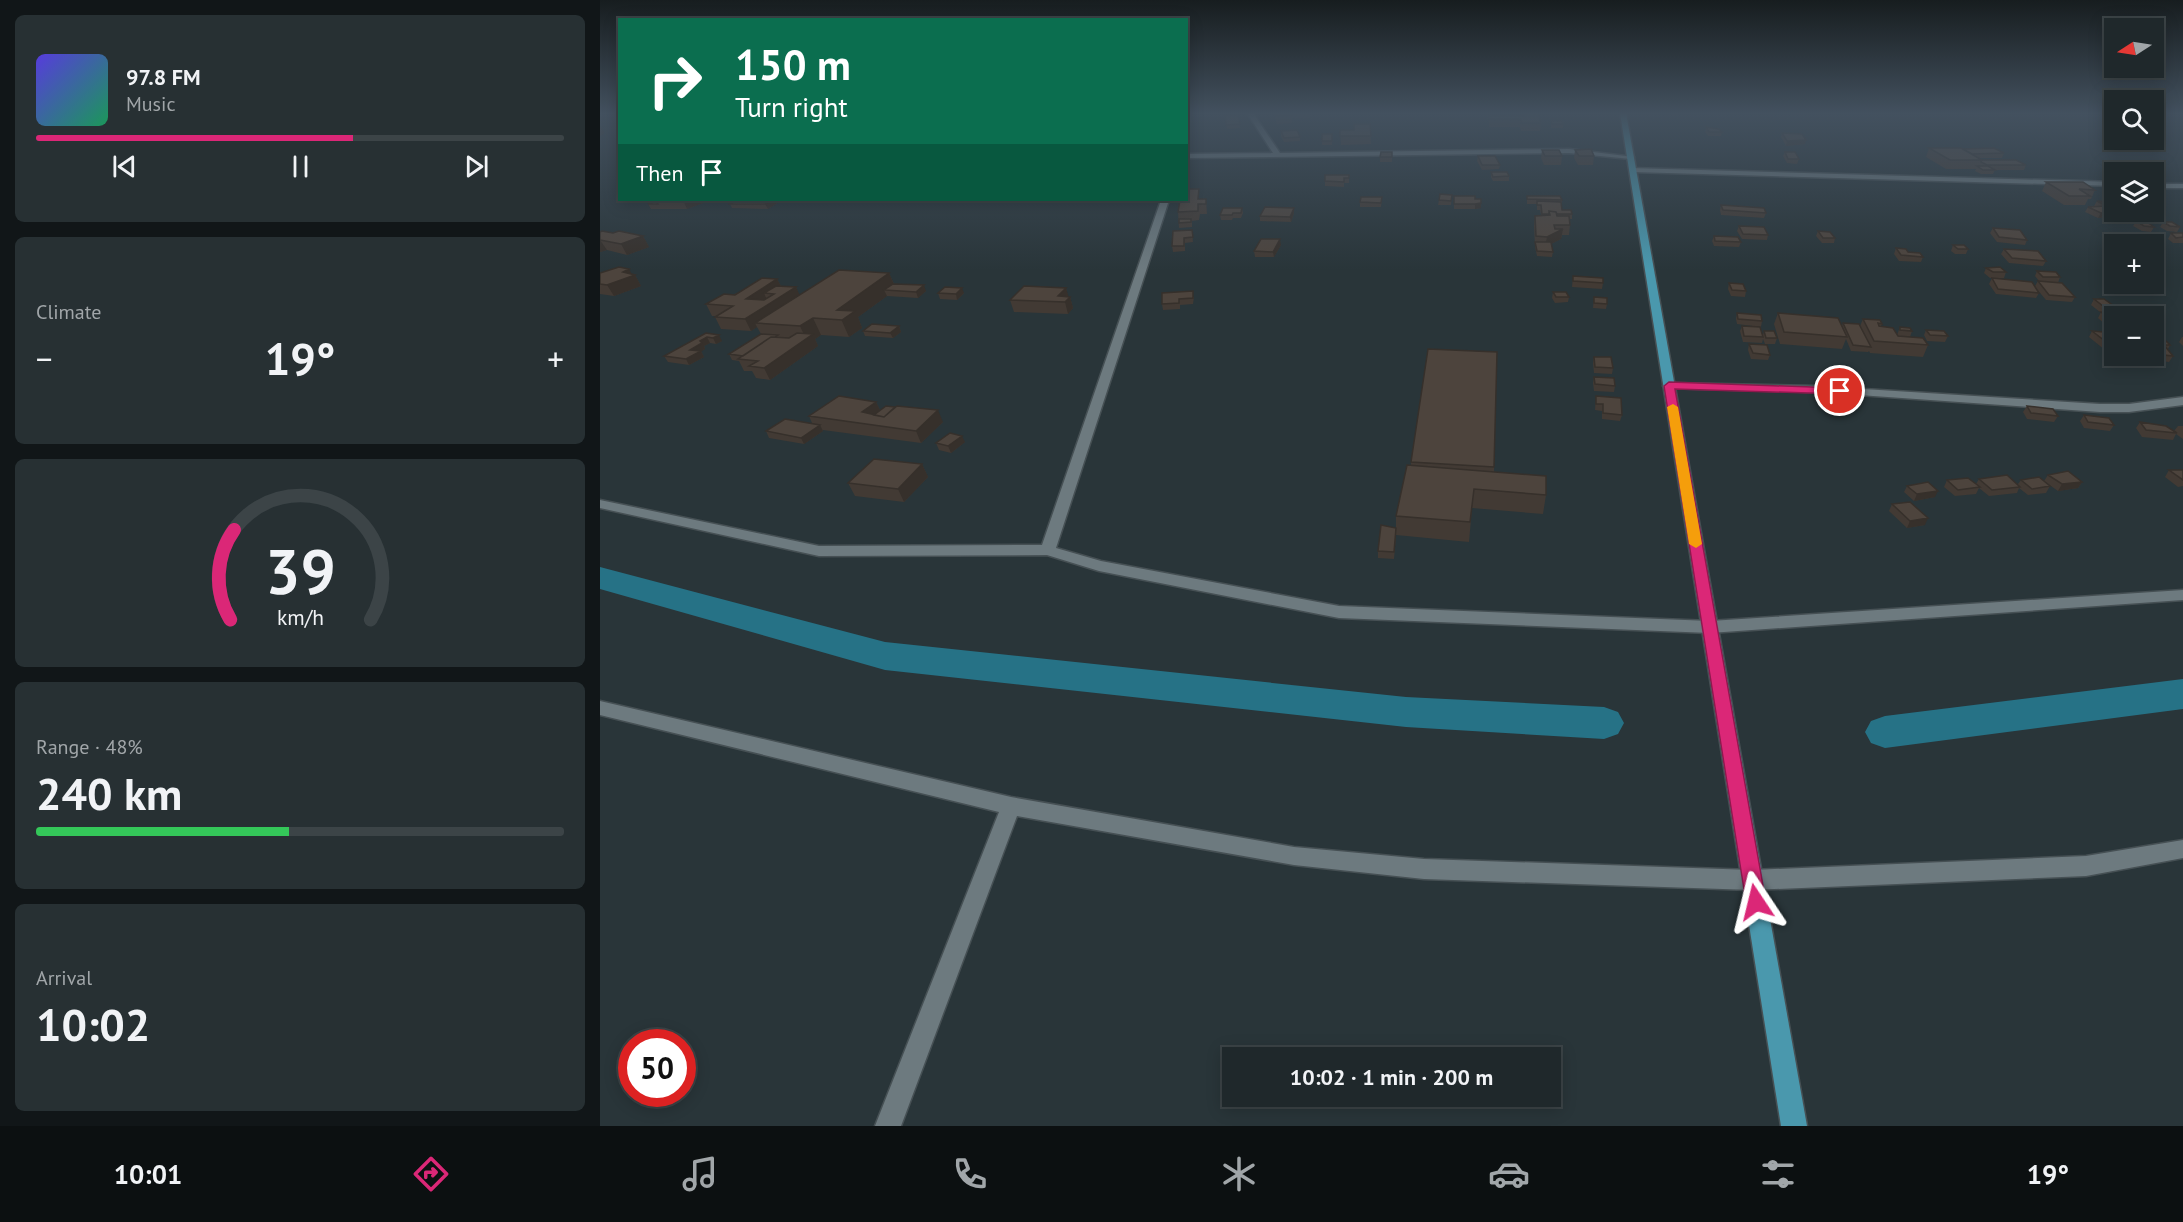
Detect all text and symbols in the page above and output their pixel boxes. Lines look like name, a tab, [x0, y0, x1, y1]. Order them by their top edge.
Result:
north arrow	[2104, 18, 2164, 78]
map controls	[2104, 18, 2164, 366]
text: 150 m	[735, 37, 851, 92]
icon: right	[636, 42, 714, 120]
text: 97.8 FM	[126, 63, 201, 91]
text: Turn right	[735, 90, 848, 124]
button: search	[2104, 90, 2164, 150]
text: Music	[126, 91, 175, 117]
icon: previous	[108, 150, 141, 183]
icon: pause	[284, 150, 317, 183]
icon: next	[460, 150, 493, 183]
icon: arrive	[695, 156, 728, 189]
text: Then	[636, 159, 683, 187]
button: layers	[2104, 162, 2164, 222]
button: +	[2104, 234, 2164, 294]
text: Climate	[36, 299, 102, 325]
button: −	[2104, 306, 2164, 366]
text: 19°	[265, 329, 335, 387]
text: −	[36, 337, 53, 380]
text: +	[547, 337, 564, 380]
pin	[1814, 365, 1865, 416]
icon: arrive	[1823, 374, 1856, 407]
text: 39	[265, 530, 335, 611]
text: km/h	[276, 603, 323, 631]
text: Range · 48%	[36, 734, 143, 760]
text: 240 km	[36, 764, 182, 822]
position arrow	[1724, 870, 1788, 934]
text: Arrival	[36, 965, 92, 991]
text: 10:02	[36, 995, 150, 1053]
speed limit sign: 50	[618, 1029, 696, 1107]
text: 10:02 · 1 min · 200 m	[1290, 1063, 1493, 1091]
icon: directions	[410, 1153, 452, 1195]
icon: music	[679, 1153, 721, 1195]
icon: phone	[949, 1153, 991, 1195]
icon: climate	[1218, 1153, 1260, 1195]
icon: car	[1488, 1153, 1530, 1195]
icon: filters	[1757, 1153, 1799, 1195]
text: 10:01	[114, 1157, 182, 1191]
text: 19°	[2027, 1157, 2069, 1191]

